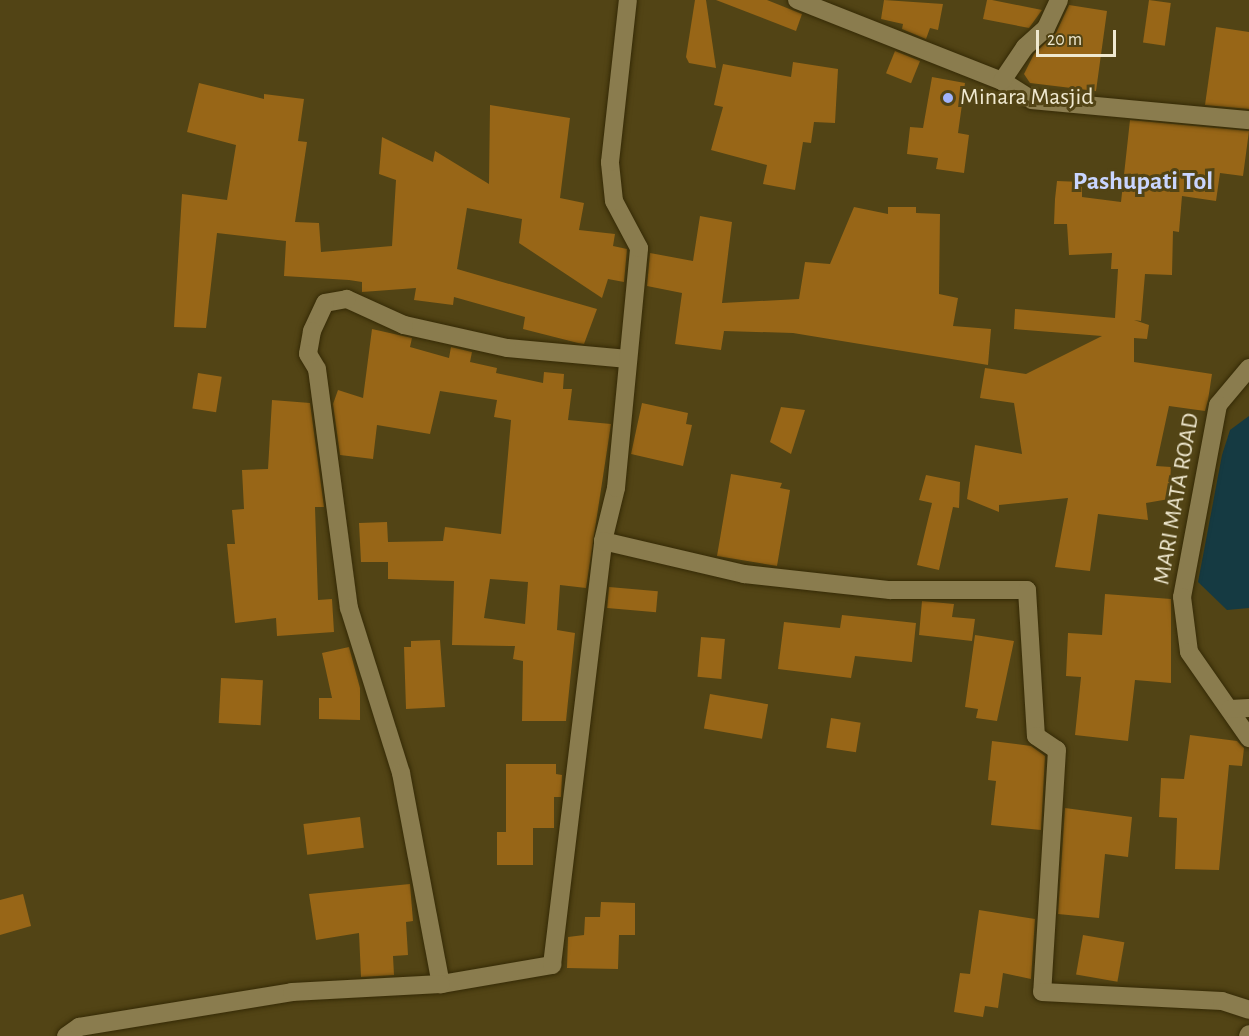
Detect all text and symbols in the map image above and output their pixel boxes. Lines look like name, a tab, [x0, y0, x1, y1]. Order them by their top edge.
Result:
scale bar	[1039, 18, 1118, 56]
text: 20 m	[1047, 31, 1082, 49]
place label: Minara Masjid	[960, 84, 1094, 112]
marker: Minara Masjid	[941, 91, 955, 105]
district label: Pashupati Tol	[1073, 166, 1213, 198]
street label: MARI MATA ROAD	[1148, 411, 1206, 587]

